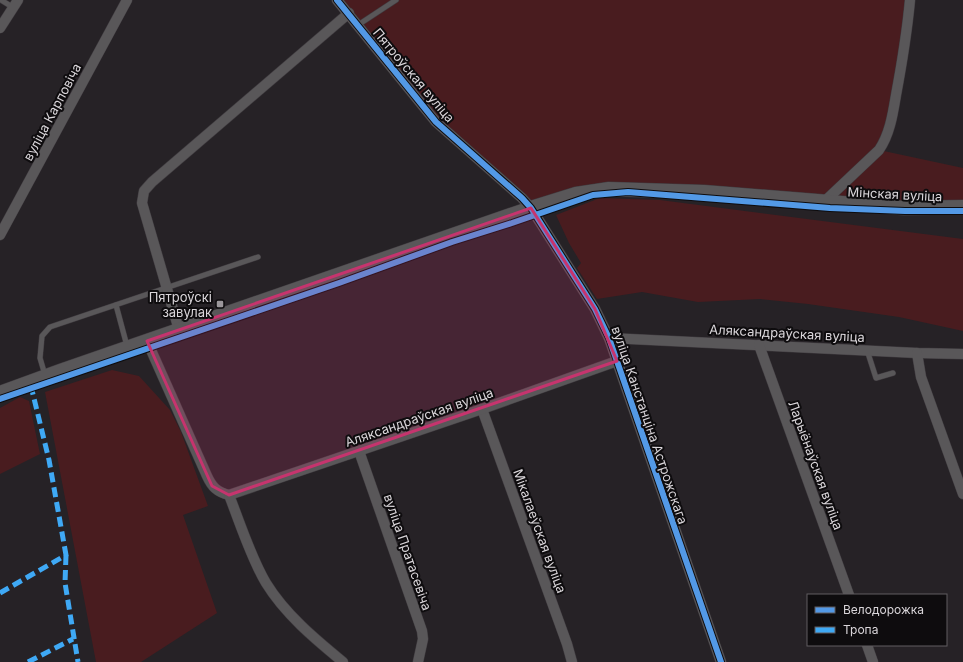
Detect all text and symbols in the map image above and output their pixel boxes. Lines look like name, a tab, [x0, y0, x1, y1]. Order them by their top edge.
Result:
street label: Пятроўская вуліца	[370, 25, 458, 125]
street label: вуліца Карповіча	[20, 61, 84, 163]
street label: Мінская вуліца	[847, 184, 943, 204]
place label: Пятроўскі завулак	[149, 289, 212, 320]
marker: Пятроўскі завулак	[215, 299, 225, 309]
street label: Аляксандраўская вуліца	[709, 321, 865, 345]
street label: вуліца Канстанціна Астрожскага	[609, 324, 691, 526]
street label: Аляксандраўская вуліца	[343, 384, 495, 450]
street label: Ларыёнаўская вуліца	[785, 398, 847, 532]
street label: Мікалаеўская вуліца	[510, 467, 570, 595]
street label: вуліца Пратасевіча	[381, 492, 435, 612]
legend	[807, 594, 947, 646]
text: Велодорожка	[843, 602, 924, 617]
text: Тропа	[843, 622, 878, 637]

